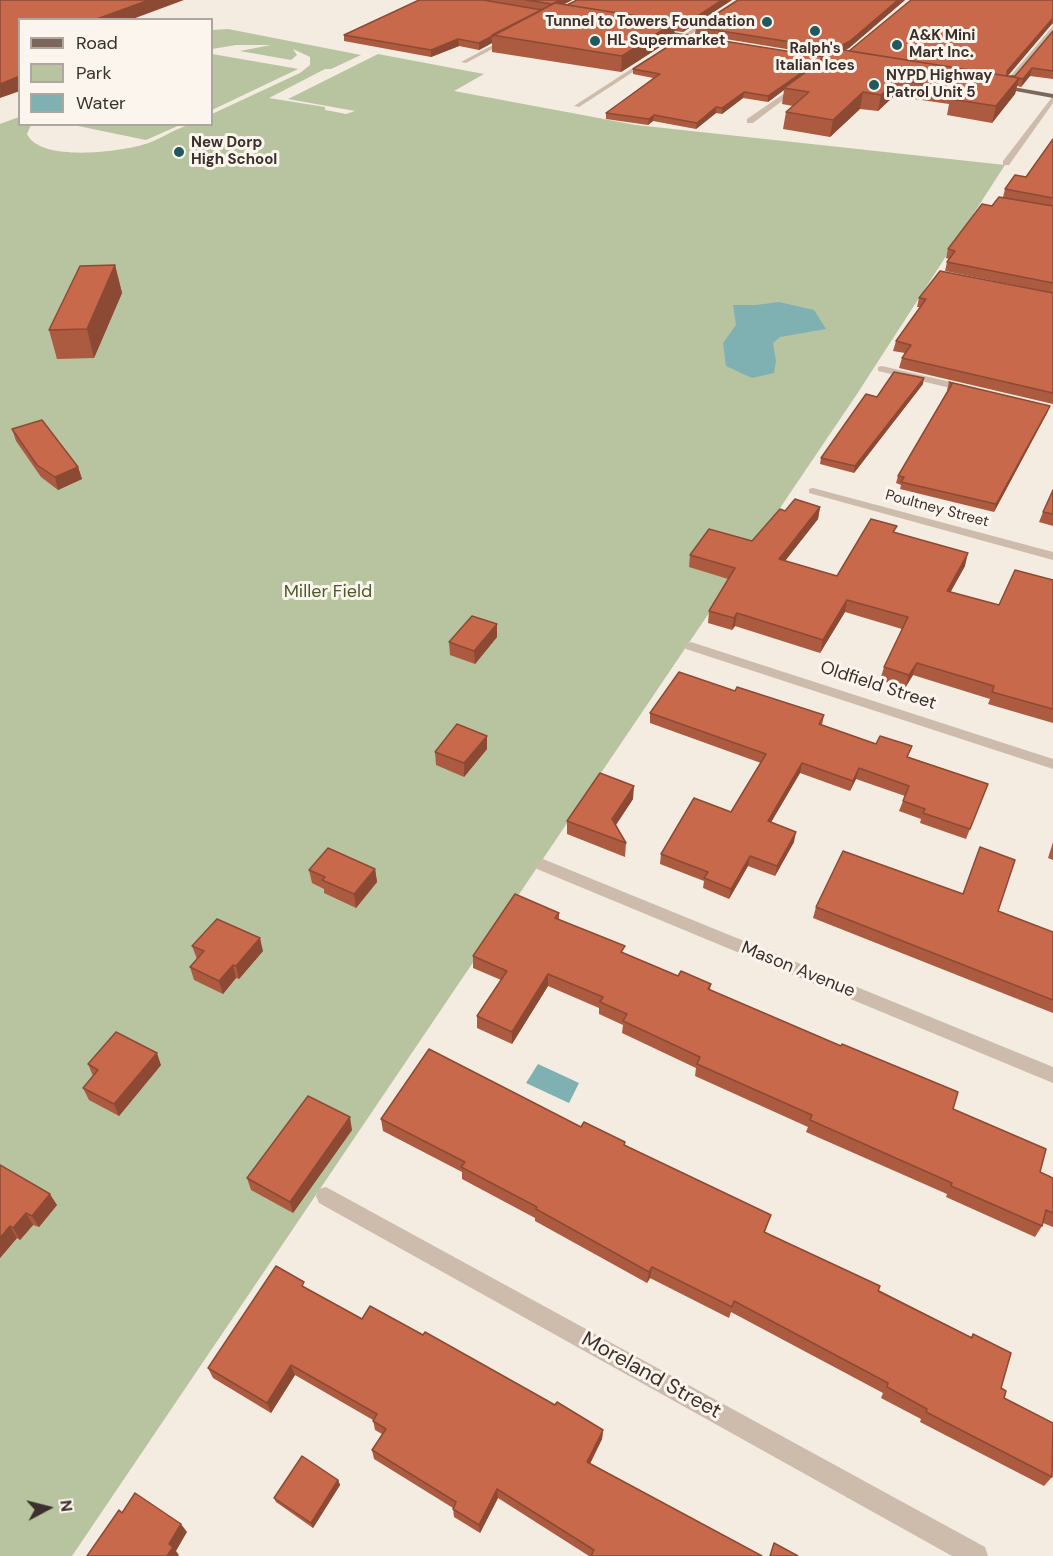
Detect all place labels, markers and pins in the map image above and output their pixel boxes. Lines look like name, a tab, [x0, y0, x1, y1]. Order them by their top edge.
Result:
place label: Tunnel to Towers Foundation	[545, 13, 755, 31]
marker: Tunnel to Towers Foundation	[760, 15, 774, 29]
marker: Ralph's Italian Ices	[808, 24, 822, 38]
place label: A&K Mini Mart Inc.	[909, 27, 975, 62]
place label: HL Supermarket	[607, 32, 725, 50]
marker: HL Supermarket	[588, 34, 602, 48]
marker: A&K Mini Mart Inc.	[890, 38, 904, 52]
place label: Ralph's Italian Ices	[775, 40, 855, 75]
place label: NYPD Highway Patrol Unit 5	[886, 67, 992, 102]
marker: NYPD Highway Patrol Unit 5	[867, 78, 881, 92]
place label: New Dorp High School	[191, 134, 277, 169]
marker: New Dorp High School	[172, 145, 186, 159]

